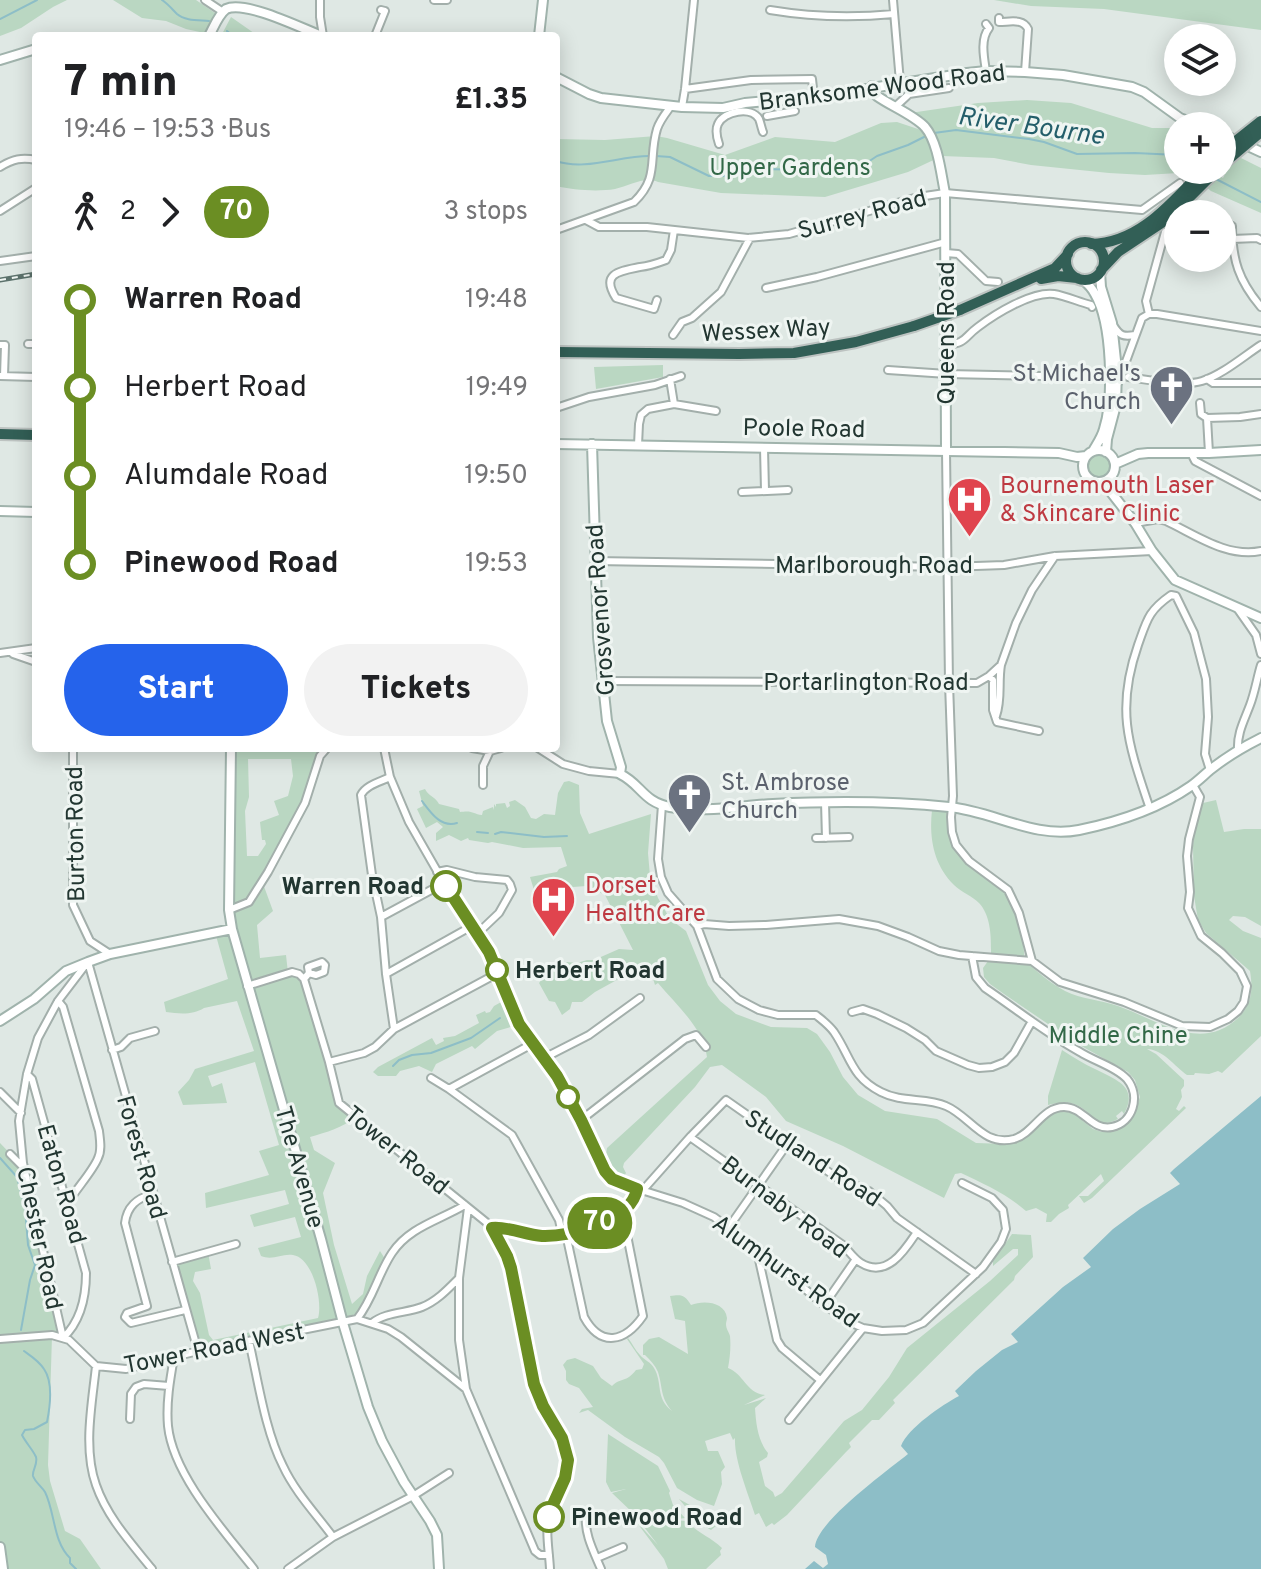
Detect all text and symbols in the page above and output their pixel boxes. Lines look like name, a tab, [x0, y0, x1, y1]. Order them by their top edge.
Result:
map controls	[1164, 24, 1236, 272]
button: layers	[1164, 24, 1236, 96]
text: 7 min	[64, 56, 178, 112]
street label: Branksome Wood Road	[757, 59, 1007, 119]
text: £1.35	[454, 82, 528, 119]
water label: River Bourne	[956, 101, 1106, 154]
button: +	[1164, 112, 1236, 184]
text: 19:46 – 19:53 · Bus	[64, 114, 271, 147]
park label: Upper Gardens	[709, 154, 871, 184]
street label: Surrey Road	[795, 184, 930, 248]
icon: walk	[64, 190, 108, 234]
icon: forward	[148, 190, 192, 234]
text: 70	[220, 194, 253, 230]
text: 2	[120, 196, 136, 229]
text: 3 stops	[444, 196, 528, 229]
button: −	[1164, 200, 1236, 272]
street label: Queens Road	[933, 261, 963, 405]
text: Warren Road	[124, 282, 302, 319]
text: 19:48	[465, 284, 528, 317]
street label: Wessex Way	[701, 314, 831, 350]
place label: St Michael's Church	[1013, 360, 1141, 418]
church icon: St Michael's Church	[1148, 363, 1196, 426]
text: Herbert Road	[124, 370, 307, 407]
text: 19:49	[466, 372, 528, 405]
street label: Poole Road	[742, 414, 866, 446]
text: Alumdale Road	[124, 458, 328, 495]
text: 19:50	[464, 460, 528, 493]
place label: Bournemouth Laser & Skincare Clinic	[1000, 472, 1214, 530]
hospital icon: Bournemouth Laser & Skincare Clinic	[945, 475, 993, 538]
street label: Grosvenor Road	[581, 523, 623, 697]
text: Pinewood Road	[124, 546, 339, 583]
text: 19:53	[465, 548, 528, 581]
street label: Marlborough Road	[775, 552, 973, 582]
button: Start	[64, 644, 288, 736]
button: Tickets	[304, 644, 528, 736]
street label: Portarlington Road	[763, 669, 969, 699]
street label: Burton Road	[61, 766, 93, 902]
place label: St. Ambrose Church	[721, 769, 850, 827]
church icon: St. Ambrose Church	[666, 772, 714, 835]
marker: Warren Road	[431, 871, 461, 901]
place label: Dorset HealthCare	[585, 872, 706, 930]
place label: Warren Road	[282, 873, 424, 903]
hospital icon: Dorset HealthCare	[530, 875, 578, 938]
place label: Herbert Road	[515, 957, 665, 987]
marker: Herbert Road	[486, 959, 508, 981]
park label: Middle Chine	[1048, 1022, 1188, 1052]
unlabelled marker	[557, 1086, 579, 1108]
street label: Forest Road	[108, 1092, 172, 1223]
street label: Tower Road	[337, 1100, 454, 1203]
street label: The Avenue	[266, 1103, 330, 1232]
street label: Studland Road	[738, 1104, 886, 1215]
street label: Eaton Road	[29, 1121, 91, 1248]
street label: Burnaby Road	[714, 1151, 854, 1266]
street label: Chester Road	[8, 1164, 68, 1313]
line badge: 70	[564, 1197, 636, 1249]
text: 70	[583, 1205, 617, 1241]
street label: Alumhurst Road	[706, 1209, 864, 1336]
street label: Tower Road West	[122, 1318, 307, 1382]
marker: Pinewood Road	[534, 1502, 564, 1532]
place label: Pinewood Road	[571, 1504, 743, 1534]

